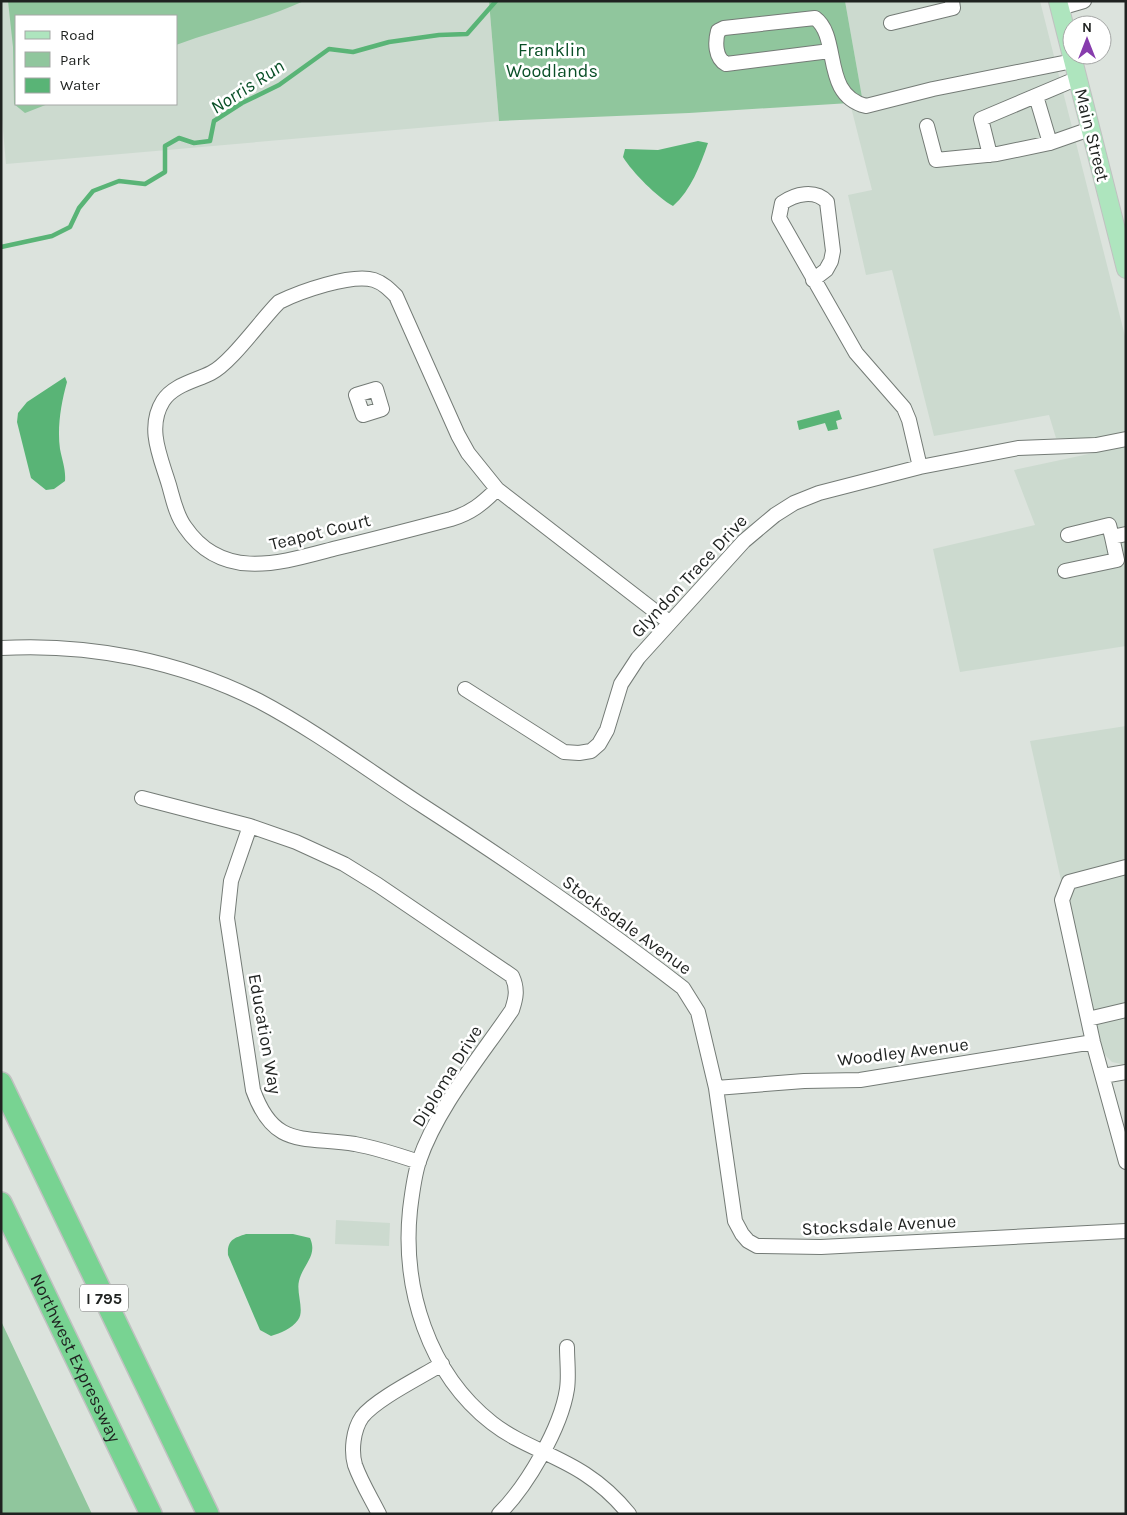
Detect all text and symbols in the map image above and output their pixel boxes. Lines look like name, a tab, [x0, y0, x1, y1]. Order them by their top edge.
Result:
legend	[15, 15, 178, 105]
north arrow	[1062, 15, 1112, 65]
text: N	[1082, 19, 1092, 36]
text: Road	[60, 26, 95, 44]
park label: Franklin Woodlands	[506, 39, 598, 82]
text: Park	[60, 51, 90, 69]
water label: Norris Run	[207, 55, 289, 119]
text: Water	[60, 76, 101, 94]
street label: Main Street	[1070, 86, 1114, 184]
street label: Teapot Court	[267, 509, 373, 555]
street label: Glyndon Trace Drive	[626, 510, 752, 642]
street label: Stocksdale Avenue	[558, 871, 696, 979]
street label: Education Way	[244, 972, 287, 1096]
street label: Diploma Drive	[407, 1021, 487, 1131]
street label: Woodley Avenue	[836, 1033, 970, 1071]
street label: Stocksdale Avenue	[801, 1210, 957, 1240]
street label: Northwest Expressway	[26, 1270, 126, 1447]
road number: I 795	[80, 1285, 128, 1312]

